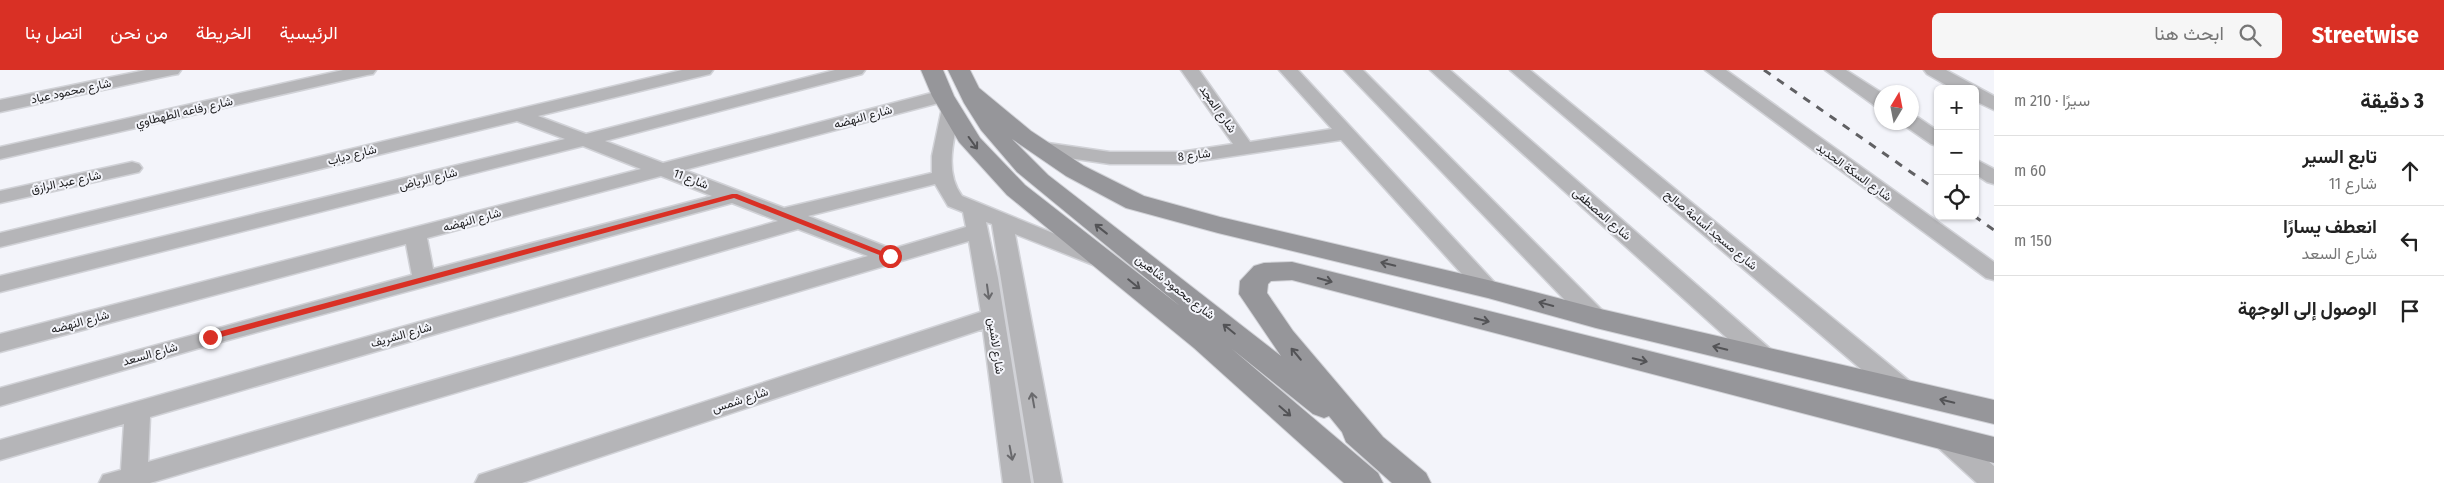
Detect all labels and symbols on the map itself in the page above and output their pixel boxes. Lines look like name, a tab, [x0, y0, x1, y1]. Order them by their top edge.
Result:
street label: شارع محمود عياد	[30, 76, 113, 108]
street label: شارع المجد	[1195, 83, 1239, 137]
north arrow	[1874, 85, 1919, 130]
street label: شارع رفاعه الطهطاوي	[134, 94, 235, 133]
street label: شارع النهضه	[832, 103, 894, 133]
one-way arrow	[967, 136, 978, 149]
street label: شارع السكة الحديد	[1813, 140, 1894, 206]
street label: شارع دياب	[326, 142, 378, 170]
street label: شارع 8	[1177, 146, 1211, 166]
street label: شارع الرياض	[397, 165, 459, 195]
street label: شارع 11	[671, 166, 710, 194]
street label: شارع عبد الرازق	[30, 168, 103, 198]
street label: شارع المصطفى	[1569, 185, 1634, 244]
street label: شارع مسجد أسامة صالح	[1661, 187, 1760, 274]
street label: شارع النهضه	[441, 206, 503, 236]
one-way arrow	[1094, 224, 1108, 234]
route start	[879, 245, 902, 268]
street label: شارع محمود شاهين	[1131, 252, 1217, 324]
one-way arrow	[1381, 259, 1397, 268]
one-way arrow	[1316, 276, 1332, 285]
one-way arrow	[1127, 278, 1140, 290]
one-way arrow	[984, 284, 994, 300]
one-way arrow	[1538, 299, 1554, 309]
street label: شارع النهضه	[49, 308, 111, 338]
one-way arrow	[1474, 316, 1490, 325]
street label: شارع لاشين	[983, 317, 1007, 375]
street label: شارع الشريف	[369, 320, 434, 352]
one-way arrow	[1222, 324, 1235, 335]
route end	[199, 326, 222, 349]
street label: شارع السعد	[121, 339, 180, 370]
one-way arrow	[1713, 343, 1729, 352]
one-way arrow	[1290, 347, 1302, 360]
one-way arrow	[1631, 356, 1647, 365]
street label: شارع شمس	[710, 384, 770, 418]
one-way arrow	[1028, 393, 1038, 409]
one-way arrow	[1939, 396, 1955, 405]
one-way arrow	[1278, 405, 1291, 416]
one-way arrow	[1006, 445, 1016, 461]

